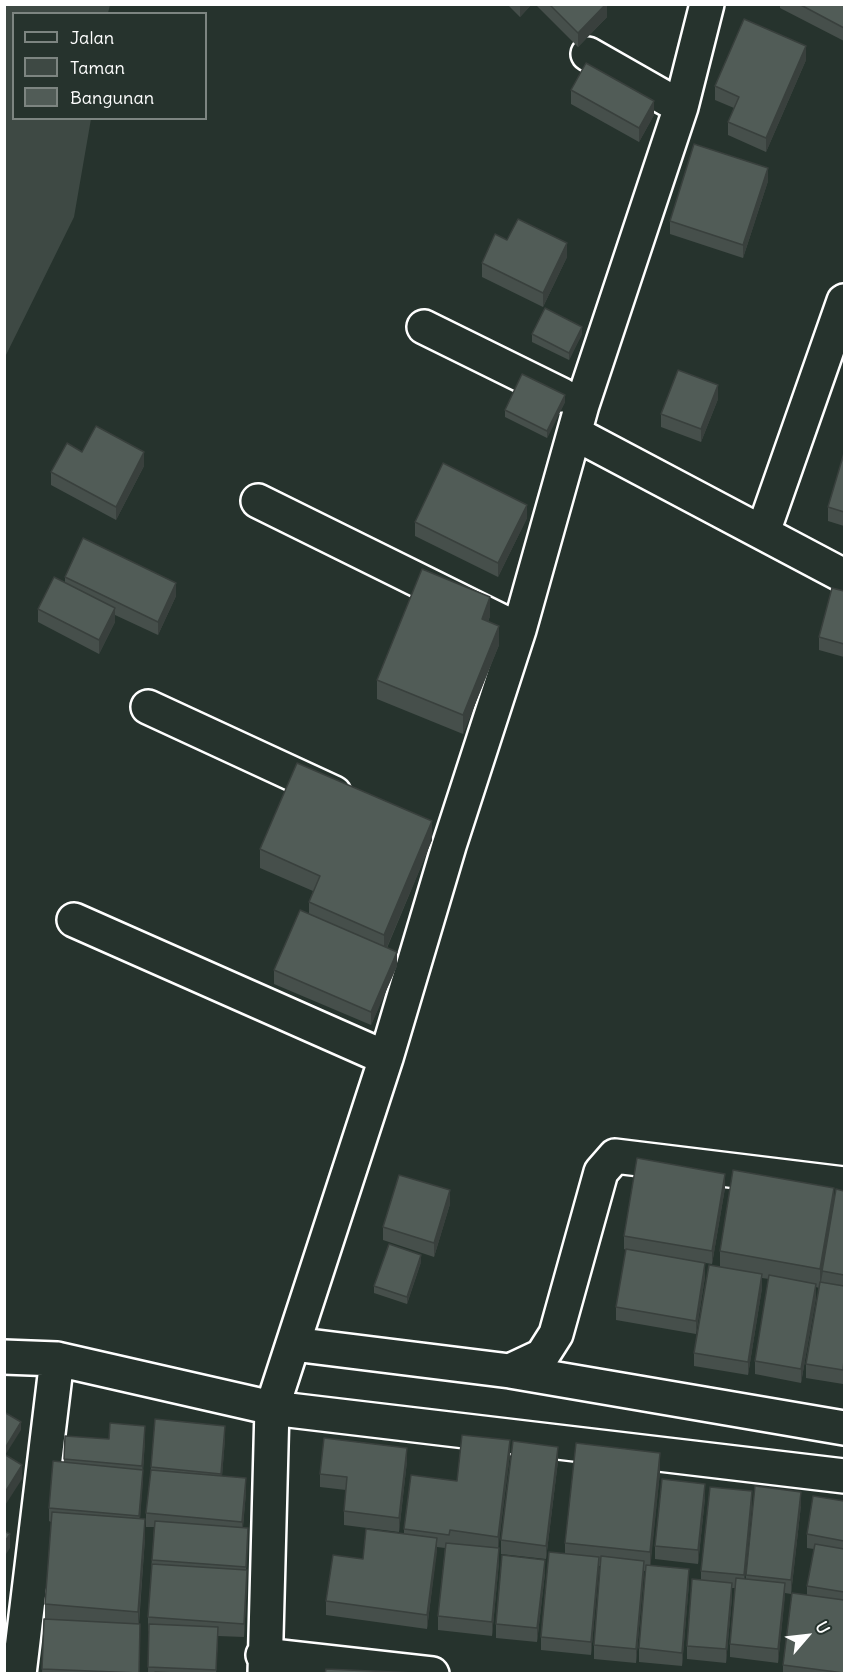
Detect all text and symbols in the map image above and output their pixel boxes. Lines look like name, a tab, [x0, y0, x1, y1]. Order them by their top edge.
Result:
legend	[12, 12, 207, 120]
text: Jalan	[70, 26, 114, 49]
text: Taman	[70, 56, 125, 79]
text: Bangunan	[70, 86, 154, 109]
north arrow	[777, 1606, 837, 1666]
text: U	[811, 1618, 834, 1637]

